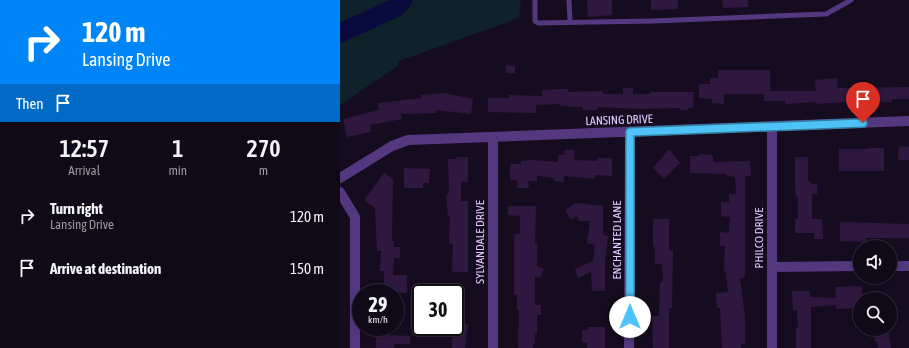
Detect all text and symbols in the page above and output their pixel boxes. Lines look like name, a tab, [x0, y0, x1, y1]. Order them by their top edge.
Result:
icon: right	[16, 16, 68, 68]
text: 120 m	[82, 16, 145, 48]
text: Lansing Drive	[82, 49, 170, 70]
pin	[846, 82, 880, 123]
icon: arrive	[852, 88, 874, 110]
icon: arrive	[52, 92, 74, 114]
text: Then	[16, 95, 44, 112]
street label: LANSING DRIVE	[585, 112, 653, 128]
text: 12:57	[60, 135, 109, 162]
text: 1	[172, 135, 183, 162]
text: 270	[247, 135, 280, 162]
text: Arrival	[68, 163, 100, 178]
text: min	[168, 163, 187, 178]
text: m	[259, 163, 268, 178]
text: Turn right	[50, 200, 103, 217]
street label: SYLVANDALE DRIVE	[473, 200, 487, 284]
street label: ENCHANTED LANE	[610, 201, 624, 280]
icon: right	[16, 205, 38, 227]
text: 120 m	[290, 208, 324, 225]
street label: PHILCO DRIVE	[752, 208, 766, 268]
text: Lansing Drive	[50, 217, 114, 232]
map controls	[853, 240, 897, 336]
button: sound	[853, 240, 897, 284]
icon: arrive	[16, 257, 38, 279]
text: Arrive at destination	[50, 260, 161, 277]
text: 150 m	[290, 260, 324, 277]
speed limit sign: 30	[412, 284, 464, 336]
button: search	[853, 292, 897, 336]
text: 29	[369, 293, 387, 316]
position arrow	[609, 296, 651, 338]
text: km/h	[368, 314, 388, 325]

